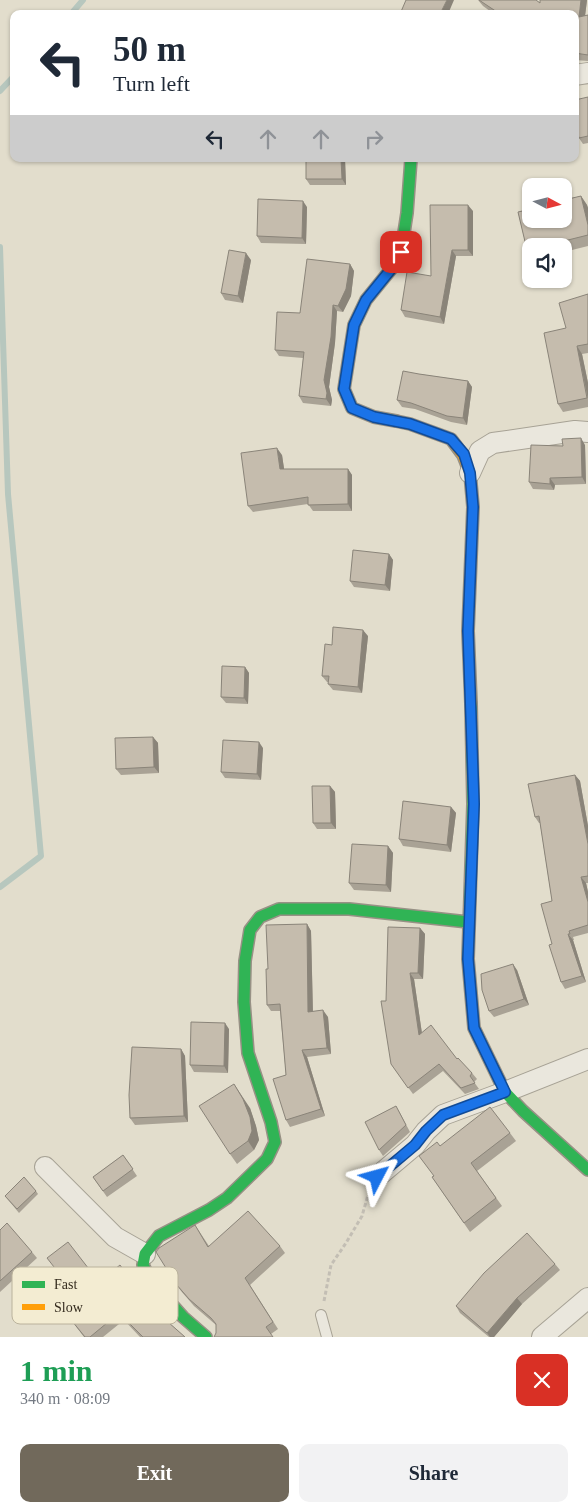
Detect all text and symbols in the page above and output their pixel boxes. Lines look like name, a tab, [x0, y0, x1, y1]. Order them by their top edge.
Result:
icon: left	[30, 30, 95, 95]
text: 50 m	[113, 30, 186, 69]
text: Turn left	[113, 71, 190, 96]
icon: left	[201, 125, 229, 153]
icon: ahead	[254, 125, 282, 153]
icon: ahead	[307, 125, 335, 153]
icon: right	[360, 125, 388, 153]
north arrow	[522, 178, 572, 228]
map controls	[522, 178, 572, 288]
pin	[380, 231, 422, 273]
icon: arrive	[387, 238, 415, 266]
button: sound	[522, 238, 572, 288]
position arrow	[350, 1150, 402, 1202]
legend	[12, 1267, 178, 1324]
text: Fast	[54, 1277, 77, 1292]
text: Slow	[54, 1300, 84, 1315]
text: 1 min	[20, 1354, 93, 1387]
button: close	[516, 1354, 568, 1406]
text: 340 m · 08:09	[20, 1390, 110, 1407]
button: Exit	[20, 1444, 289, 1502]
button: Share	[299, 1444, 568, 1502]

